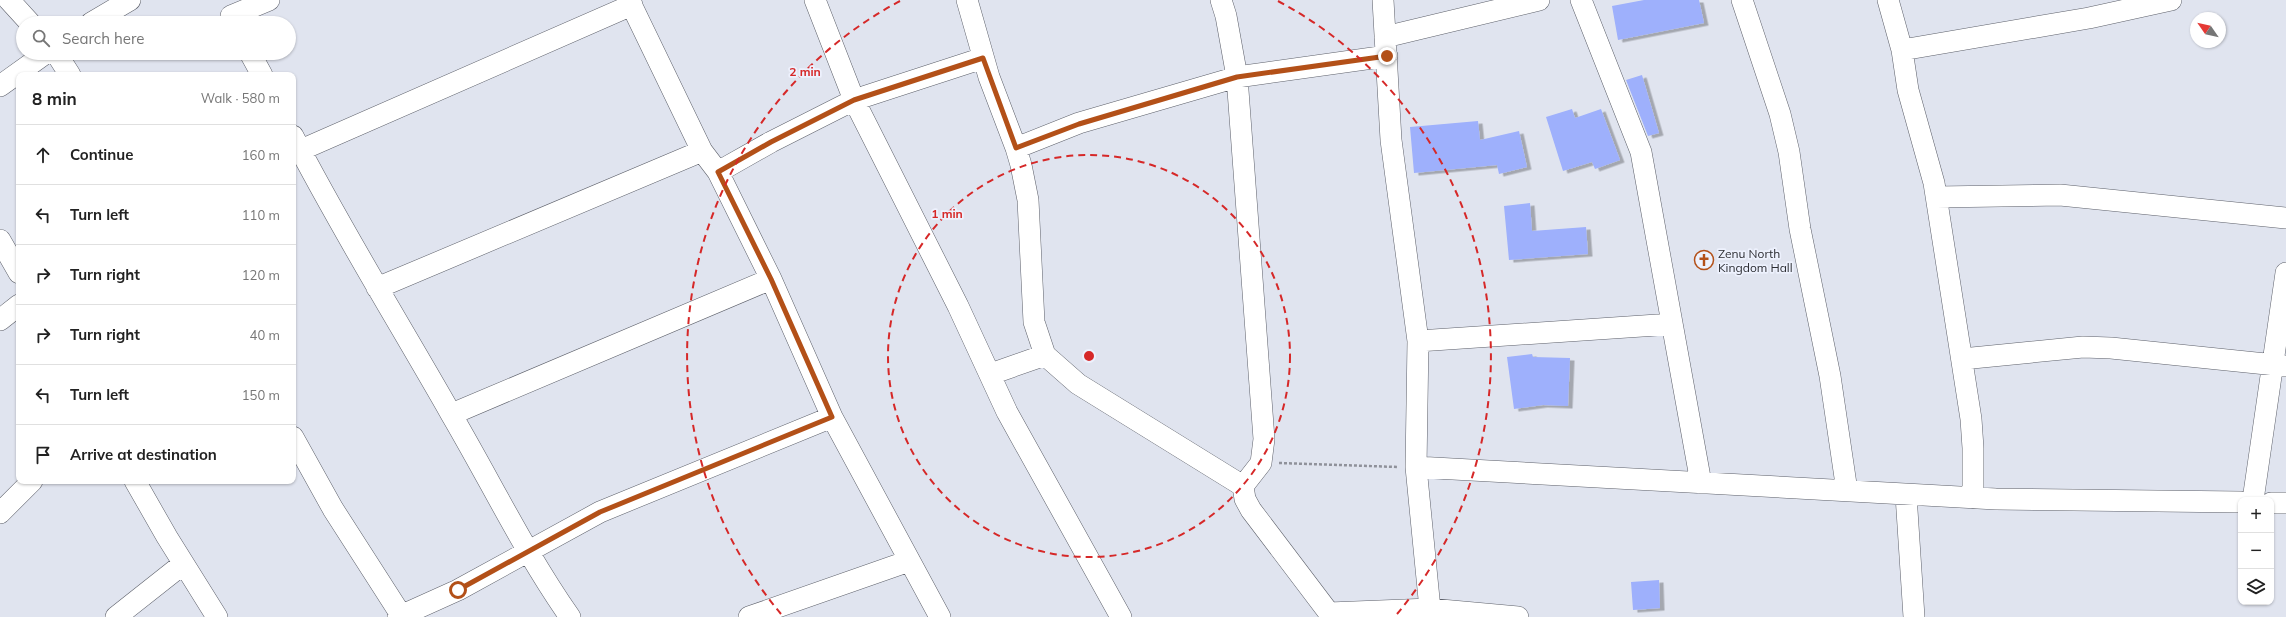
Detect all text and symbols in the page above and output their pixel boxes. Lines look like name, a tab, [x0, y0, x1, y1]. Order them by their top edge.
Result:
north arrow	[2190, 12, 2226, 48]
search box	[16, 16, 296, 60]
icon: search	[30, 27, 52, 49]
text: Search here	[62, 29, 144, 48]
route end	[1378, 47, 1396, 65]
text: 2 min	[789, 64, 821, 79]
text: 8 min	[32, 88, 77, 109]
text: Walk · 580 m	[201, 90, 280, 106]
icon: ahead	[32, 144, 54, 166]
text: Continue	[70, 145, 133, 164]
text: 160 m	[242, 147, 280, 163]
icon: left	[32, 204, 54, 226]
text: Turn left	[70, 205, 129, 224]
text: 1 min	[931, 206, 963, 221]
text: 110 m	[242, 207, 280, 223]
place label: Zenu North Kingdom Hall	[1718, 246, 1793, 275]
church icon: Zenu North Kingdom Hall	[1693, 249, 1715, 271]
icon: right	[32, 264, 54, 286]
text: Turn right	[70, 265, 140, 284]
text: 120 m	[242, 267, 280, 283]
icon: right	[32, 324, 54, 346]
text: Turn right	[70, 325, 140, 344]
text: 40 m	[250, 327, 280, 343]
centre of rings	[1082, 349, 1096, 363]
icon: left	[32, 384, 54, 406]
text: Turn left	[70, 385, 129, 404]
text: 150 m	[242, 387, 280, 403]
icon: arrive	[32, 444, 54, 466]
text: Arrive at destination	[70, 445, 217, 464]
map controls	[2238, 497, 2274, 605]
button: +	[2238, 497, 2274, 533]
button: −	[2238, 533, 2274, 569]
button: layers	[2238, 569, 2274, 605]
route start	[449, 581, 467, 599]

